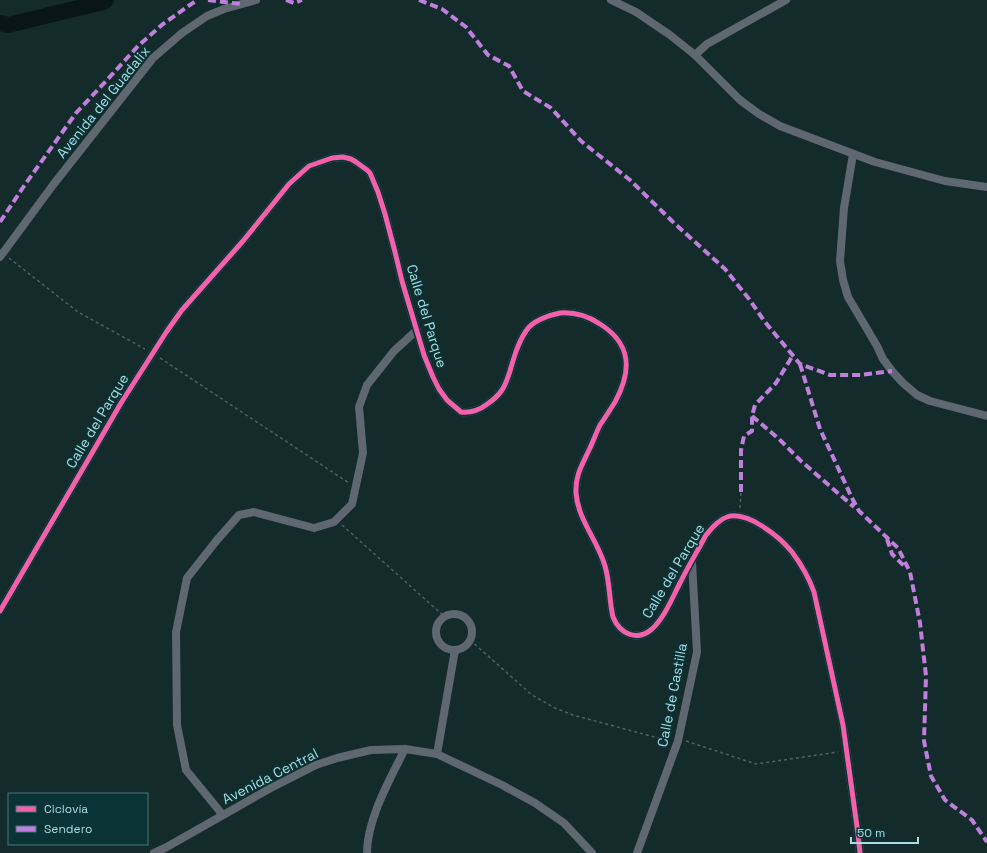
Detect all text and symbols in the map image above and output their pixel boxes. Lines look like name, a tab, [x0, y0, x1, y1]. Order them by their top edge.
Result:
street label: Avenida del Guadalix	[52, 42, 154, 162]
street label: Calle del Parque	[403, 262, 451, 370]
street label: Calle del Parque	[62, 370, 132, 472]
street label: Calle del Parque	[638, 520, 708, 622]
street label: Calle de Castilla	[653, 641, 691, 749]
street label: Avenida Central	[219, 744, 321, 808]
legend	[8, 793, 148, 845]
text: Ciclovía	[44, 801, 88, 817]
scale bar	[851, 819, 918, 845]
text: Sendero	[44, 821, 92, 837]
text: 50 m	[857, 825, 885, 841]

